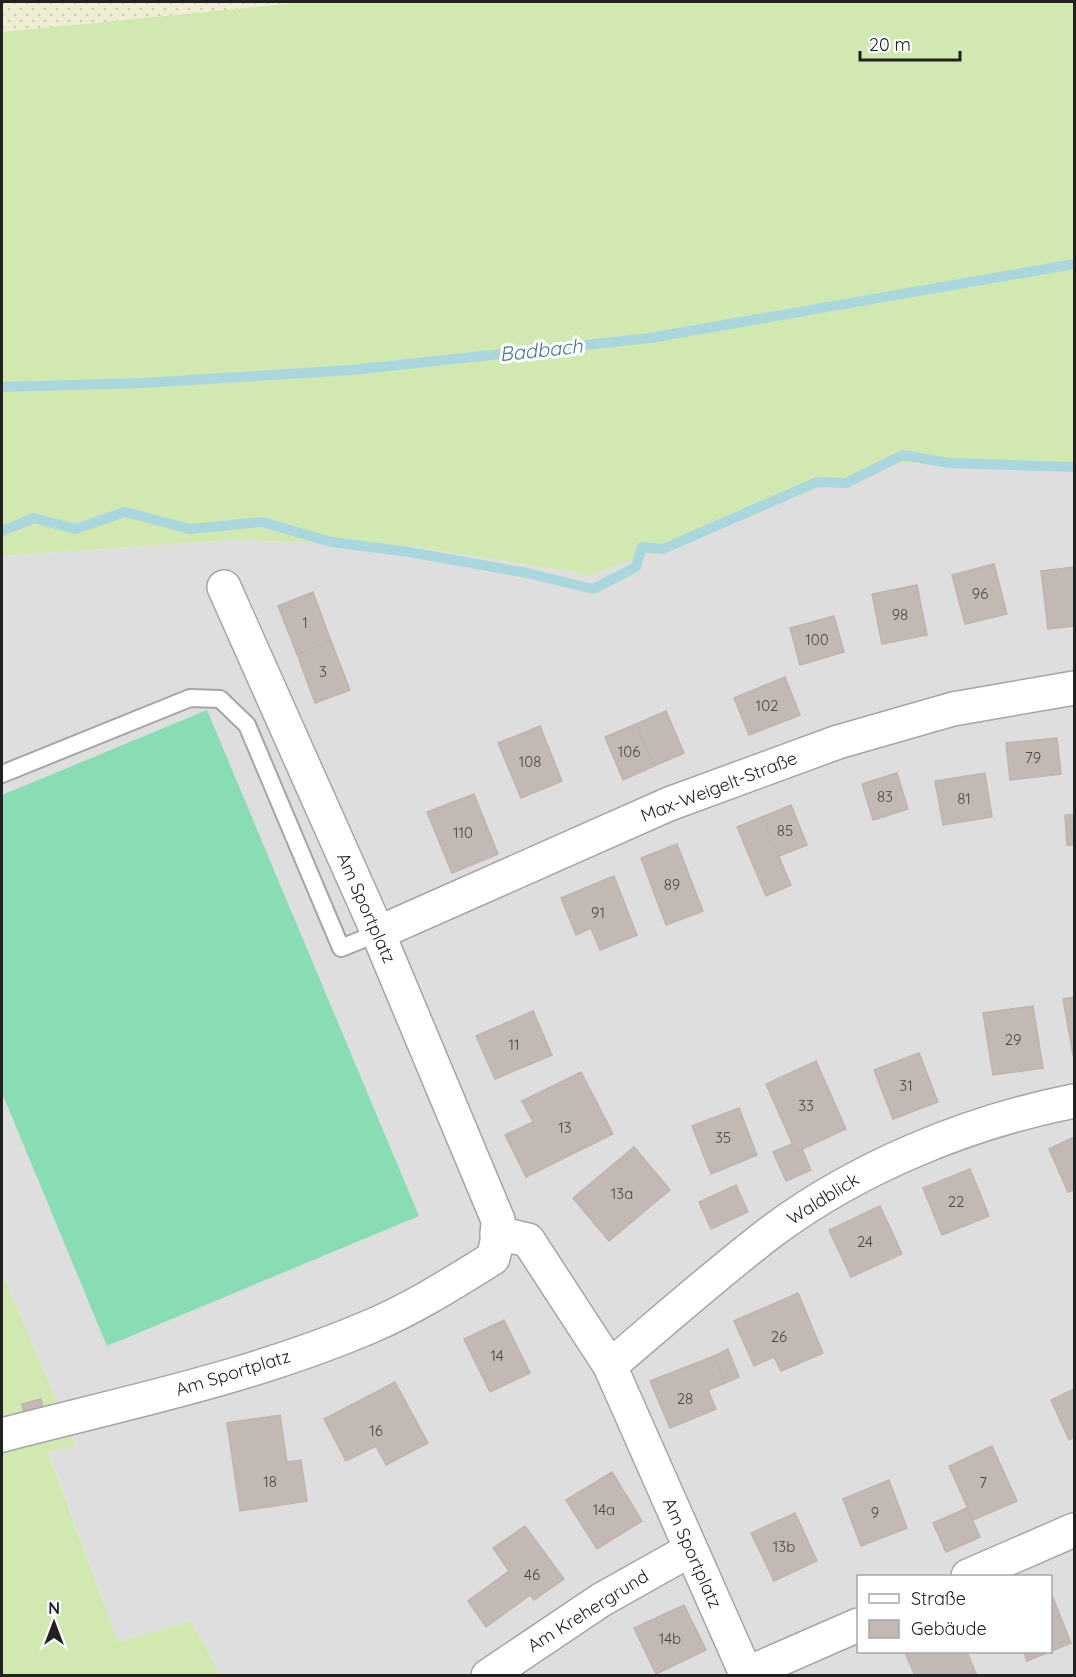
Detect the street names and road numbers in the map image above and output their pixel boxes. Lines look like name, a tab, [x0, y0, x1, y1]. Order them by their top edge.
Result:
street label: Max-Weigelt-Straße	[637, 746, 800, 827]
street label: Am Sportplatz	[332, 849, 401, 967]
street label: Waldblick	[782, 1167, 863, 1230]
street label: Am Sportplatz	[173, 1344, 293, 1401]
street label: Am Sportplatz	[658, 1494, 727, 1612]
street label: Am Krehergrund	[523, 1564, 653, 1657]

